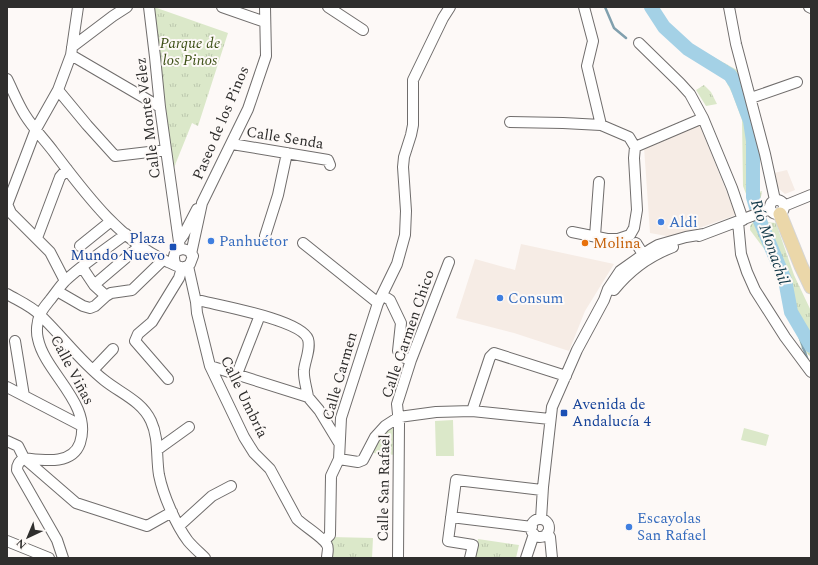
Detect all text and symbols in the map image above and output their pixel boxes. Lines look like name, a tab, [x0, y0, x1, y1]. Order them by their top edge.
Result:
park label: Parque de los Pinos	[160, 32, 221, 72]
street label: Calle Monte Vélez	[129, 56, 167, 180]
street label: Paseo de los Pinos	[187, 62, 255, 184]
street label: Calle Senda	[245, 121, 326, 156]
water label: Río Monachil	[744, 196, 796, 288]
place label: Aldi	[669, 211, 698, 234]
marker: Aldi	[656, 217, 666, 227]
place label: Plaza Mundo Nuevo	[70, 227, 166, 267]
place label: Panhuétor	[219, 230, 288, 253]
place label: Molina	[593, 232, 641, 255]
marker: Panhuétor	[206, 236, 216, 246]
marker: Molina	[580, 238, 590, 248]
marker: Plaza Mundo Nuevo	[168, 242, 178, 252]
street label: Calle Carmen Chico	[375, 267, 441, 401]
place label: Consum	[508, 287, 564, 310]
marker: Consum	[495, 293, 505, 303]
street label: Calle Carmen	[316, 329, 364, 423]
street label: Calle Viñas	[44, 331, 100, 409]
street label: Calle Umbría	[214, 352, 274, 443]
place label: Avenida de Andalucía 4	[572, 393, 651, 433]
marker: Avenida de Andalucía 4	[559, 408, 569, 418]
street label: Calle San Rafael	[372, 434, 396, 542]
place label: Escayolas San Rafael	[637, 507, 706, 547]
north arrow	[8, 517, 48, 557]
marker: Escayolas San Rafael	[624, 522, 634, 532]
text: N	[12, 535, 31, 553]

